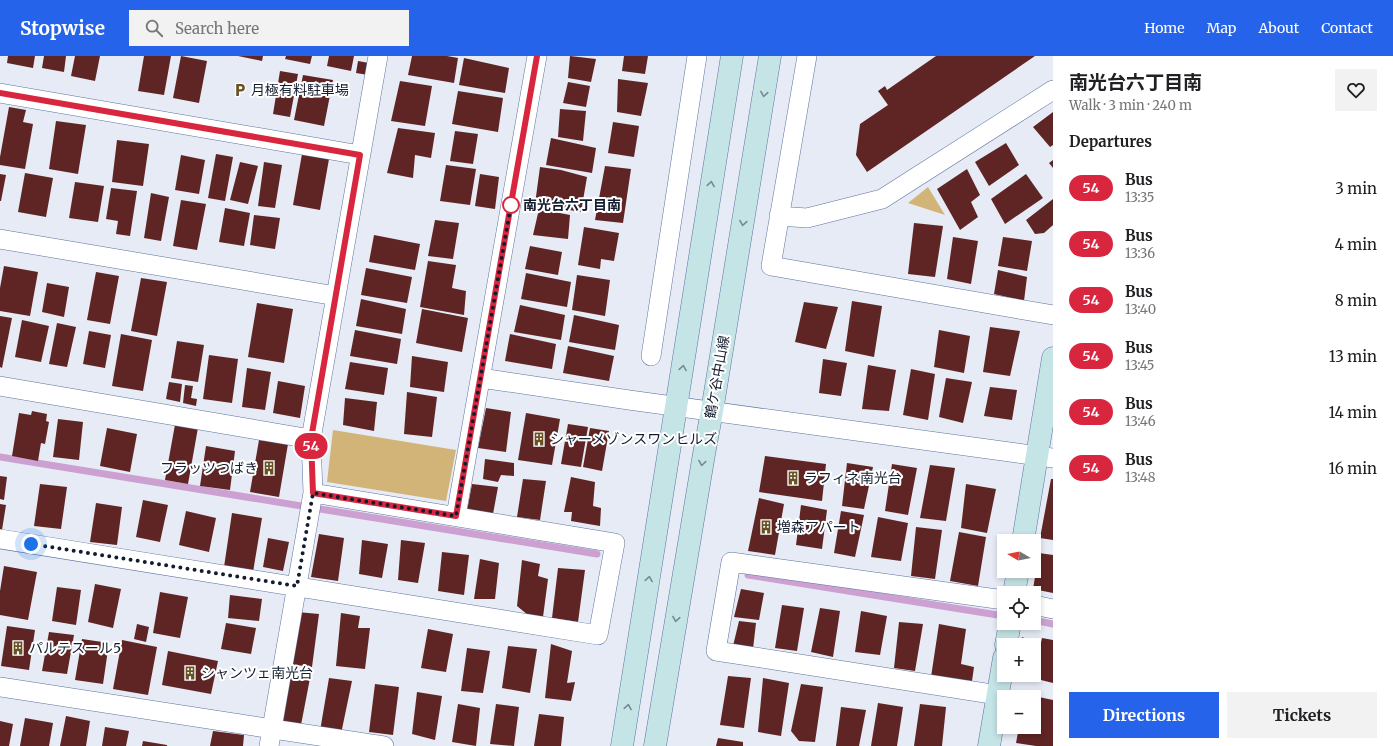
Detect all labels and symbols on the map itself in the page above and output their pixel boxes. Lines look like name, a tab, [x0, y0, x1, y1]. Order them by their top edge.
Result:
place label: 月極有料駐車場	[251, 81, 349, 99]
parking icon: 月極有料駐車場	[232, 82, 248, 98]
one-way arrow	[760, 91, 769, 98]
one-way arrow	[706, 181, 715, 187]
marker: 南光台六丁目南	[502, 196, 520, 214]
place label: 南光台六丁目南	[523, 196, 621, 214]
one-way arrow	[739, 220, 748, 226]
street label: 鶴ケ谷中山線	[701, 334, 733, 420]
one-way arrow	[678, 365, 687, 371]
place label: シャーメゾンスワンヒルズ	[550, 430, 717, 448]
building icon: シャーメゾンスワンヒルズ	[531, 431, 547, 447]
line badge: 54	[293, 433, 329, 459]
place label: フラッツつばき	[160, 459, 258, 477]
building icon: フラッツつばき	[261, 460, 277, 476]
one-way arrow	[698, 460, 707, 466]
place label: ラフィネ南光台	[804, 469, 902, 487]
building icon: ラフィネ南光台	[785, 470, 801, 486]
place label: 増森アパート	[777, 518, 861, 536]
building icon: 増森アパート	[758, 519, 774, 535]
your location	[21, 534, 41, 554]
north arrow	[997, 534, 1041, 578]
one-way arrow	[644, 576, 653, 582]
one-way arrow	[672, 616, 681, 622]
place label: パルテスール5	[29, 639, 121, 657]
building icon: パルテスール5	[10, 640, 26, 656]
place label: シャンツェ南光台	[201, 664, 313, 682]
building icon: シャンツェ南光台	[182, 665, 198, 681]
one-way arrow	[624, 704, 632, 711]

